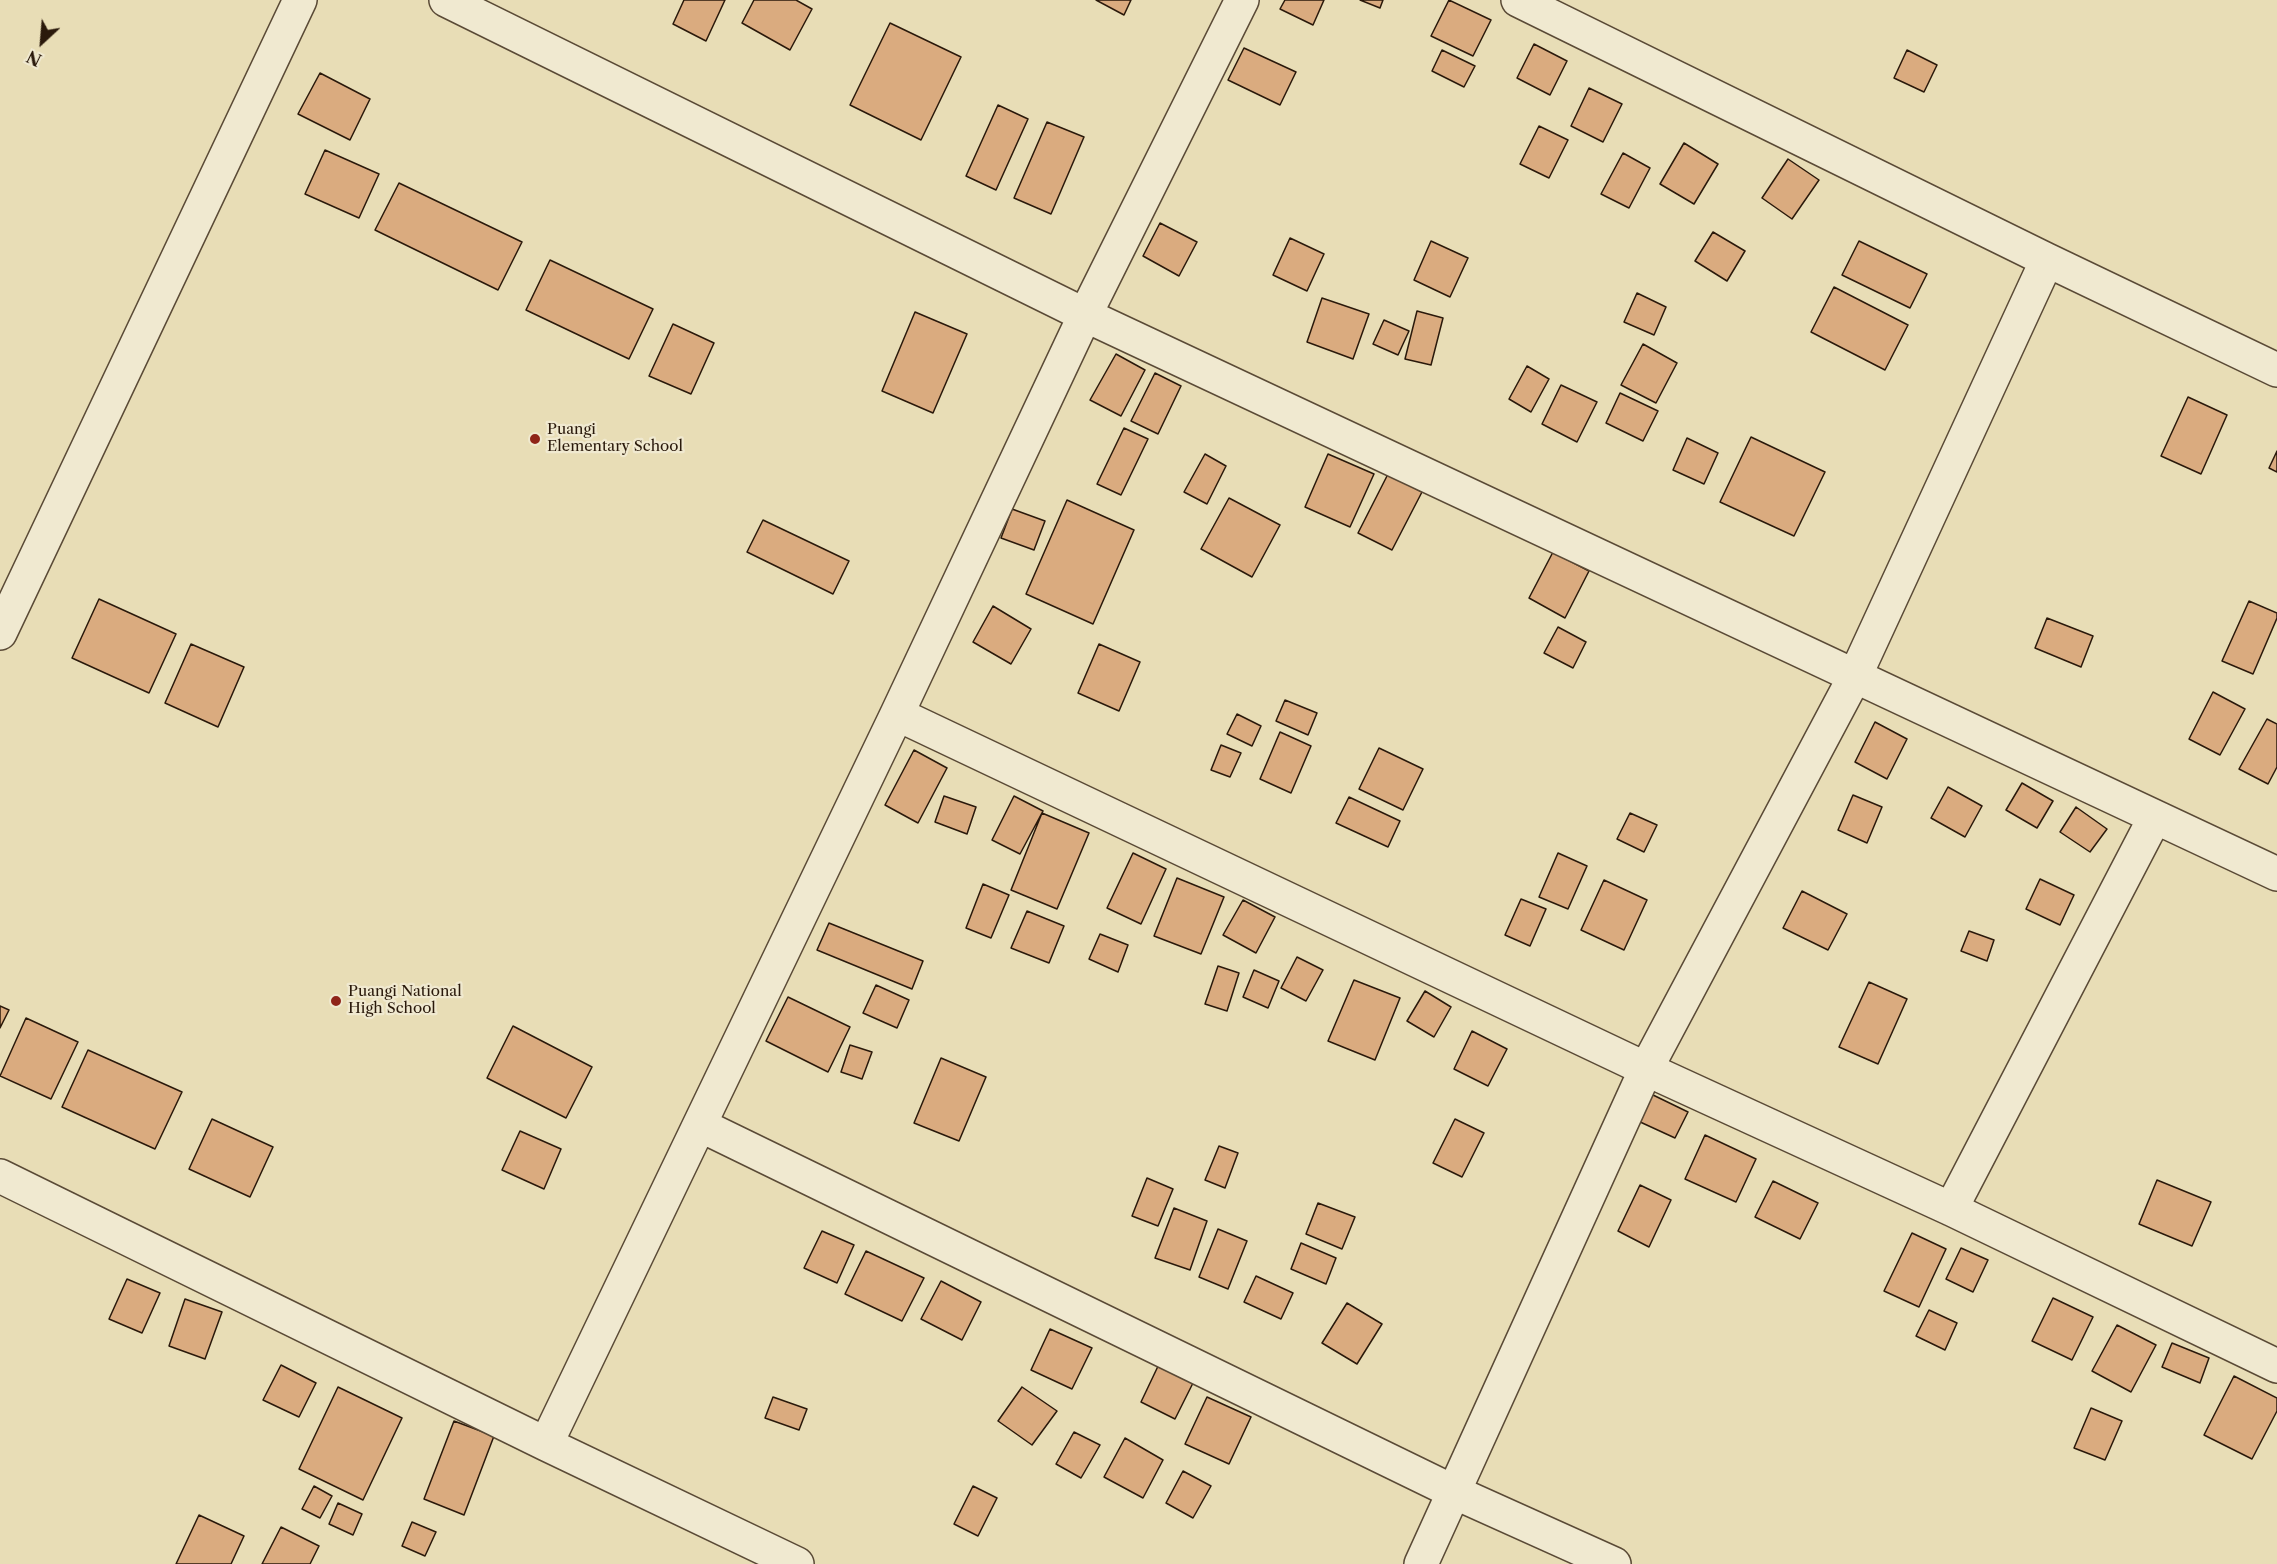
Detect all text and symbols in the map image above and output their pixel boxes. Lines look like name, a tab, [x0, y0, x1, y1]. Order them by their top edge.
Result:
north arrow	[12, 12, 72, 72]
text: N	[23, 46, 45, 70]
place label: Puangi Elementary School	[547, 421, 683, 456]
marker: Puangi Elementary School	[528, 432, 542, 446]
place label: Puangi National High School	[348, 983, 462, 1018]
marker: Puangi National High School	[329, 994, 343, 1008]

